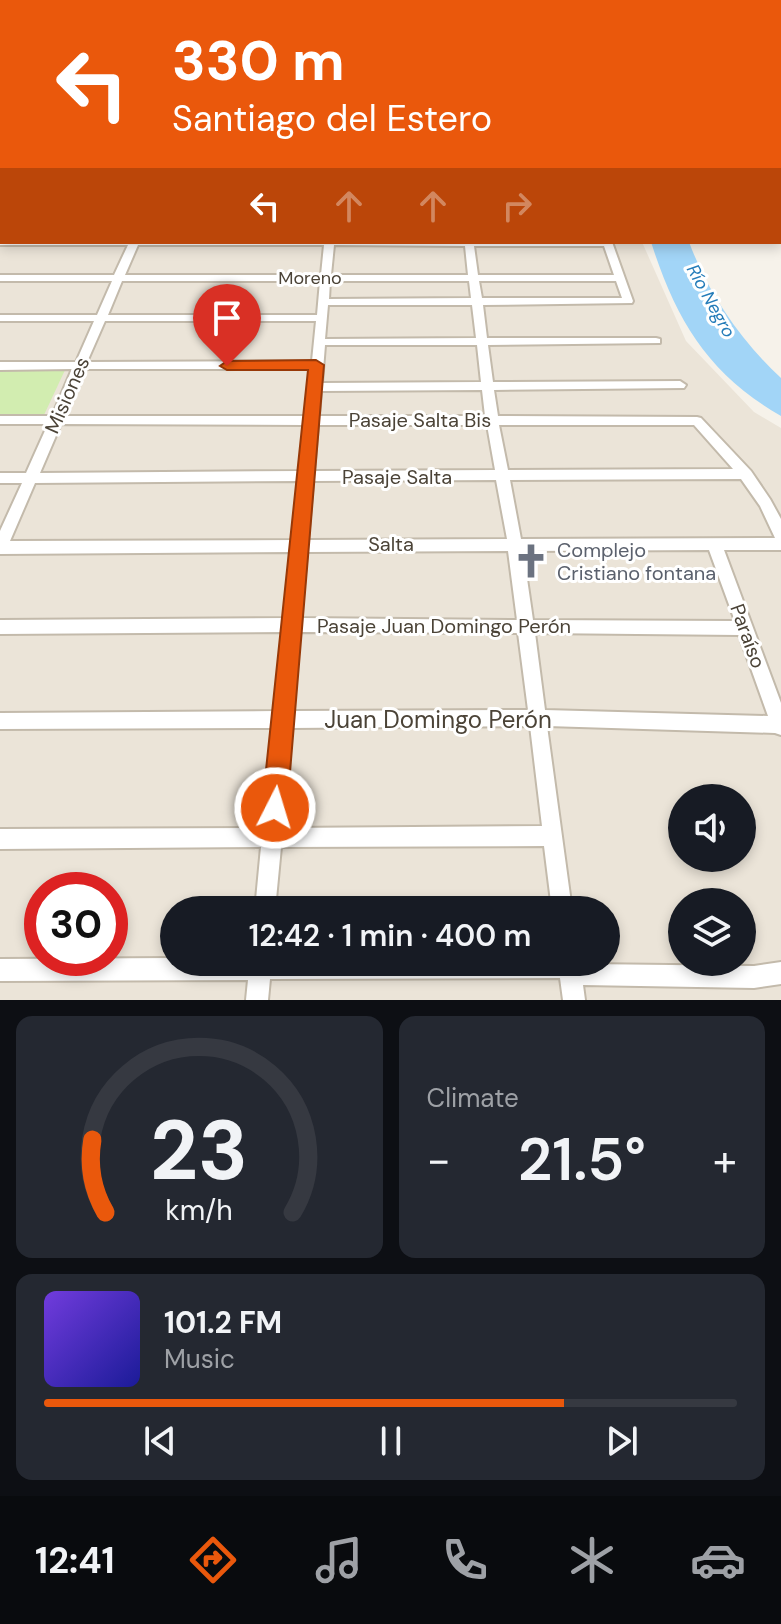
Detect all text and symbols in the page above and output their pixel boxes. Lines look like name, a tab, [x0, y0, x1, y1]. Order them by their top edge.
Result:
text: 330 m	[172, 24, 345, 97]
icon: left	[40, 32, 144, 136]
text: Santiago del Estero	[172, 95, 492, 142]
icon: left	[243, 184, 287, 228]
icon: ahead	[327, 184, 371, 228]
icon: ahead	[411, 184, 455, 228]
icon: right	[495, 184, 539, 228]
water label: Río Negro	[681, 260, 741, 342]
street label: Moreno	[278, 266, 342, 290]
pin	[193, 284, 261, 366]
icon: arrive	[205, 296, 249, 340]
street label: Misiones	[39, 353, 95, 437]
street label: Pasaje Salta Bis	[349, 407, 491, 433]
street label: Pasaje Salta	[342, 464, 452, 490]
street label: Salta	[368, 531, 414, 557]
place label: Complejo Cristiano fontana	[557, 537, 716, 586]
church icon: Complejo Cristiano fontana	[512, 542, 550, 580]
street label: Paraíso	[724, 600, 772, 672]
street label: Pasaje Juan Domingo Perón	[317, 613, 571, 639]
street label: Juan Domingo Perón	[324, 704, 552, 735]
position arrow	[233, 766, 317, 850]
map controls	[668, 784, 756, 976]
button: sound	[668, 784, 756, 872]
speed limit sign: 30	[24, 872, 128, 976]
button: layers	[668, 888, 756, 976]
text: 12:42 · 1 min · 400 m	[249, 916, 531, 955]
text: Climate	[427, 1081, 519, 1115]
text: 23	[150, 1096, 248, 1205]
text: 21.5°	[518, 1120, 646, 1199]
text: −	[427, 1131, 451, 1189]
text: +	[713, 1131, 737, 1189]
text: km/h	[165, 1192, 233, 1229]
text: 101.2 FM	[164, 1303, 282, 1342]
text: Music	[164, 1342, 235, 1376]
icon: previous	[138, 1419, 182, 1463]
icon: pause	[369, 1419, 413, 1463]
icon: next	[600, 1419, 644, 1463]
icon: directions	[185, 1532, 241, 1588]
icon: music	[311, 1532, 367, 1588]
icon: phone	[437, 1532, 493, 1588]
icon: climate	[564, 1532, 620, 1588]
icon: car	[690, 1532, 746, 1588]
text: 12:41	[35, 1537, 115, 1584]

